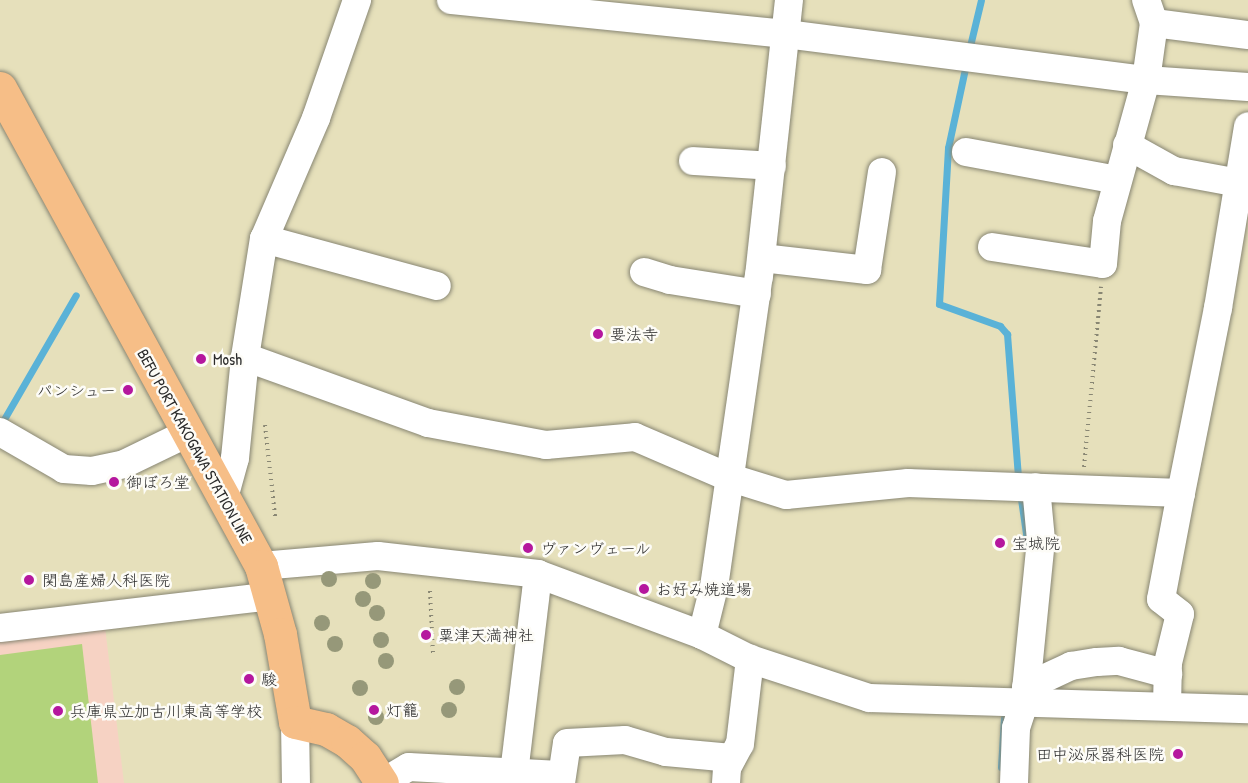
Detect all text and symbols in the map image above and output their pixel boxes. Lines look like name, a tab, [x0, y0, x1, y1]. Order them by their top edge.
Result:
place label: 要法寺	[610, 324, 658, 344]
marker: 要法寺	[591, 327, 605, 341]
street label: BEFU PORT KAKOGAWA STATION LINE	[133, 345, 257, 547]
place label: Mosh	[213, 349, 242, 369]
marker: Mosh	[194, 352, 208, 366]
place label: パンシュー	[36, 380, 116, 400]
marker: パンシュー	[121, 383, 135, 397]
place label: 御ぼろ堂	[126, 472, 190, 492]
marker: 御ぼろ堂	[107, 475, 121, 489]
place label: 宝城院	[1012, 533, 1060, 553]
marker: 宝城院	[993, 536, 1007, 550]
place label: ヴァンヴェール	[540, 538, 652, 558]
marker: ヴァンヴェール	[521, 541, 535, 555]
place label: 関島産婦人科医院	[42, 570, 170, 590]
marker: 関島産婦人科医院	[20, 571, 38, 589]
place label: お好み焼道場	[656, 579, 752, 599]
marker: お好み焼道場	[637, 582, 651, 596]
place label: 粟津天満神社	[438, 625, 534, 645]
marker: 粟津天満神社	[419, 628, 433, 642]
place label: 駿	[261, 669, 277, 689]
marker: 駿	[242, 672, 256, 686]
place label: 灯籠	[386, 700, 418, 720]
place label: 兵庫県立加古川東高等学校	[70, 701, 262, 721]
marker: 灯籠	[367, 703, 381, 717]
marker: 兵庫県立加古川東高等学校	[51, 704, 65, 718]
place label: 田中泌尿器科医院	[1036, 744, 1164, 764]
marker: 田中泌尿器科医院	[1169, 745, 1187, 763]

